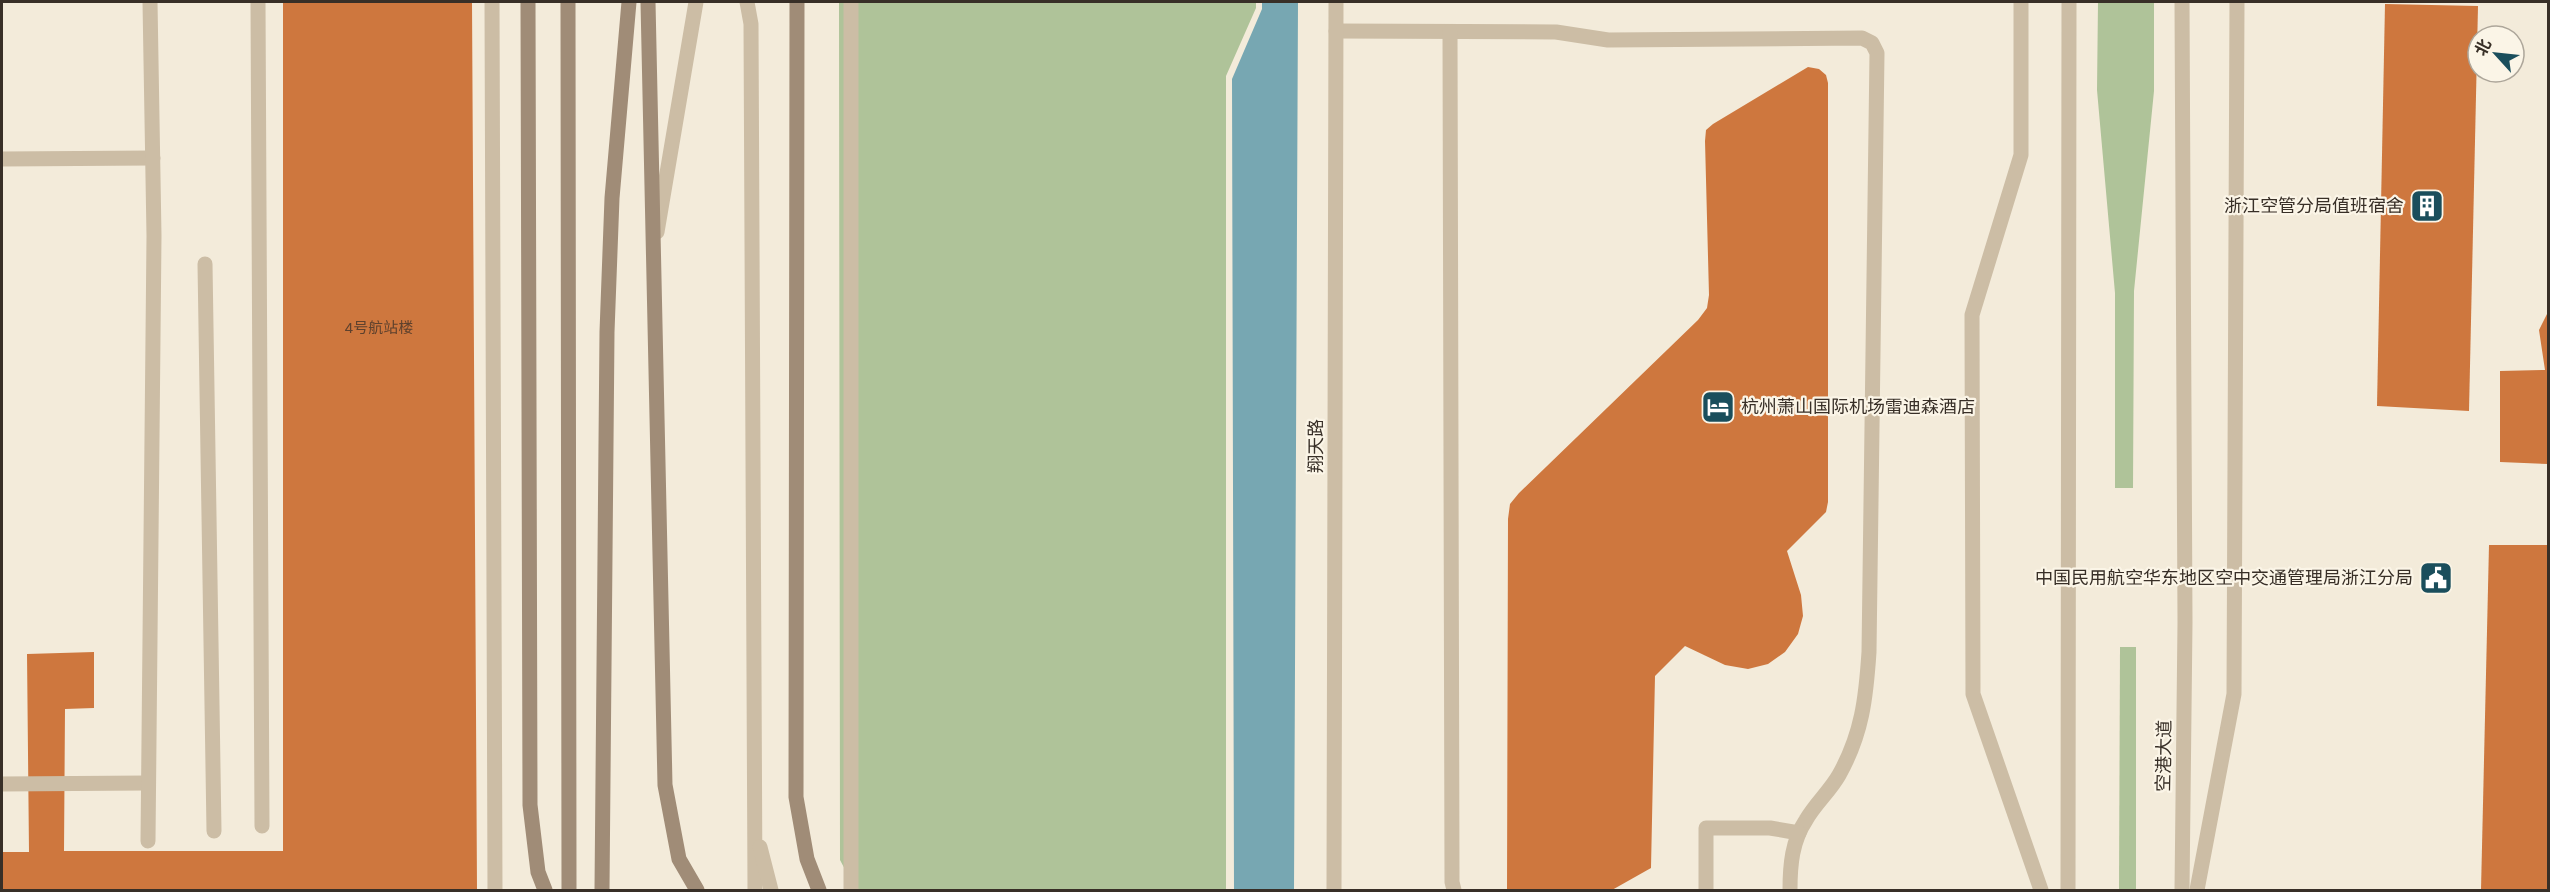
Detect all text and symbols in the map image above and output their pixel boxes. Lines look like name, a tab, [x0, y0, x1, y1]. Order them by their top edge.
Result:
north arrow	[2466, 24, 2526, 84]
text: 北	[2472, 36, 2494, 58]
building icon: 浙江空管分局值班宿舍	[2409, 188, 2445, 224]
place label: 浙江空管分局值班宿舍	[2224, 196, 2404, 216]
house number: 4号航站楼	[345, 319, 413, 336]
hotel icon: 杭州萧山国际机场雷迪森酒店	[1700, 389, 1736, 425]
place label: 杭州萧山国际机场雷迪森酒店	[1741, 397, 1975, 417]
street label: 翔天路	[1306, 419, 1326, 473]
public building icon: 中国民用航空华东地区空中交通管理局浙江分局	[2418, 560, 2454, 596]
place label: 中国民用航空华东地区空中交通管理局浙江分局	[2035, 568, 2413, 588]
street label: 空港大道	[2153, 720, 2175, 792]

